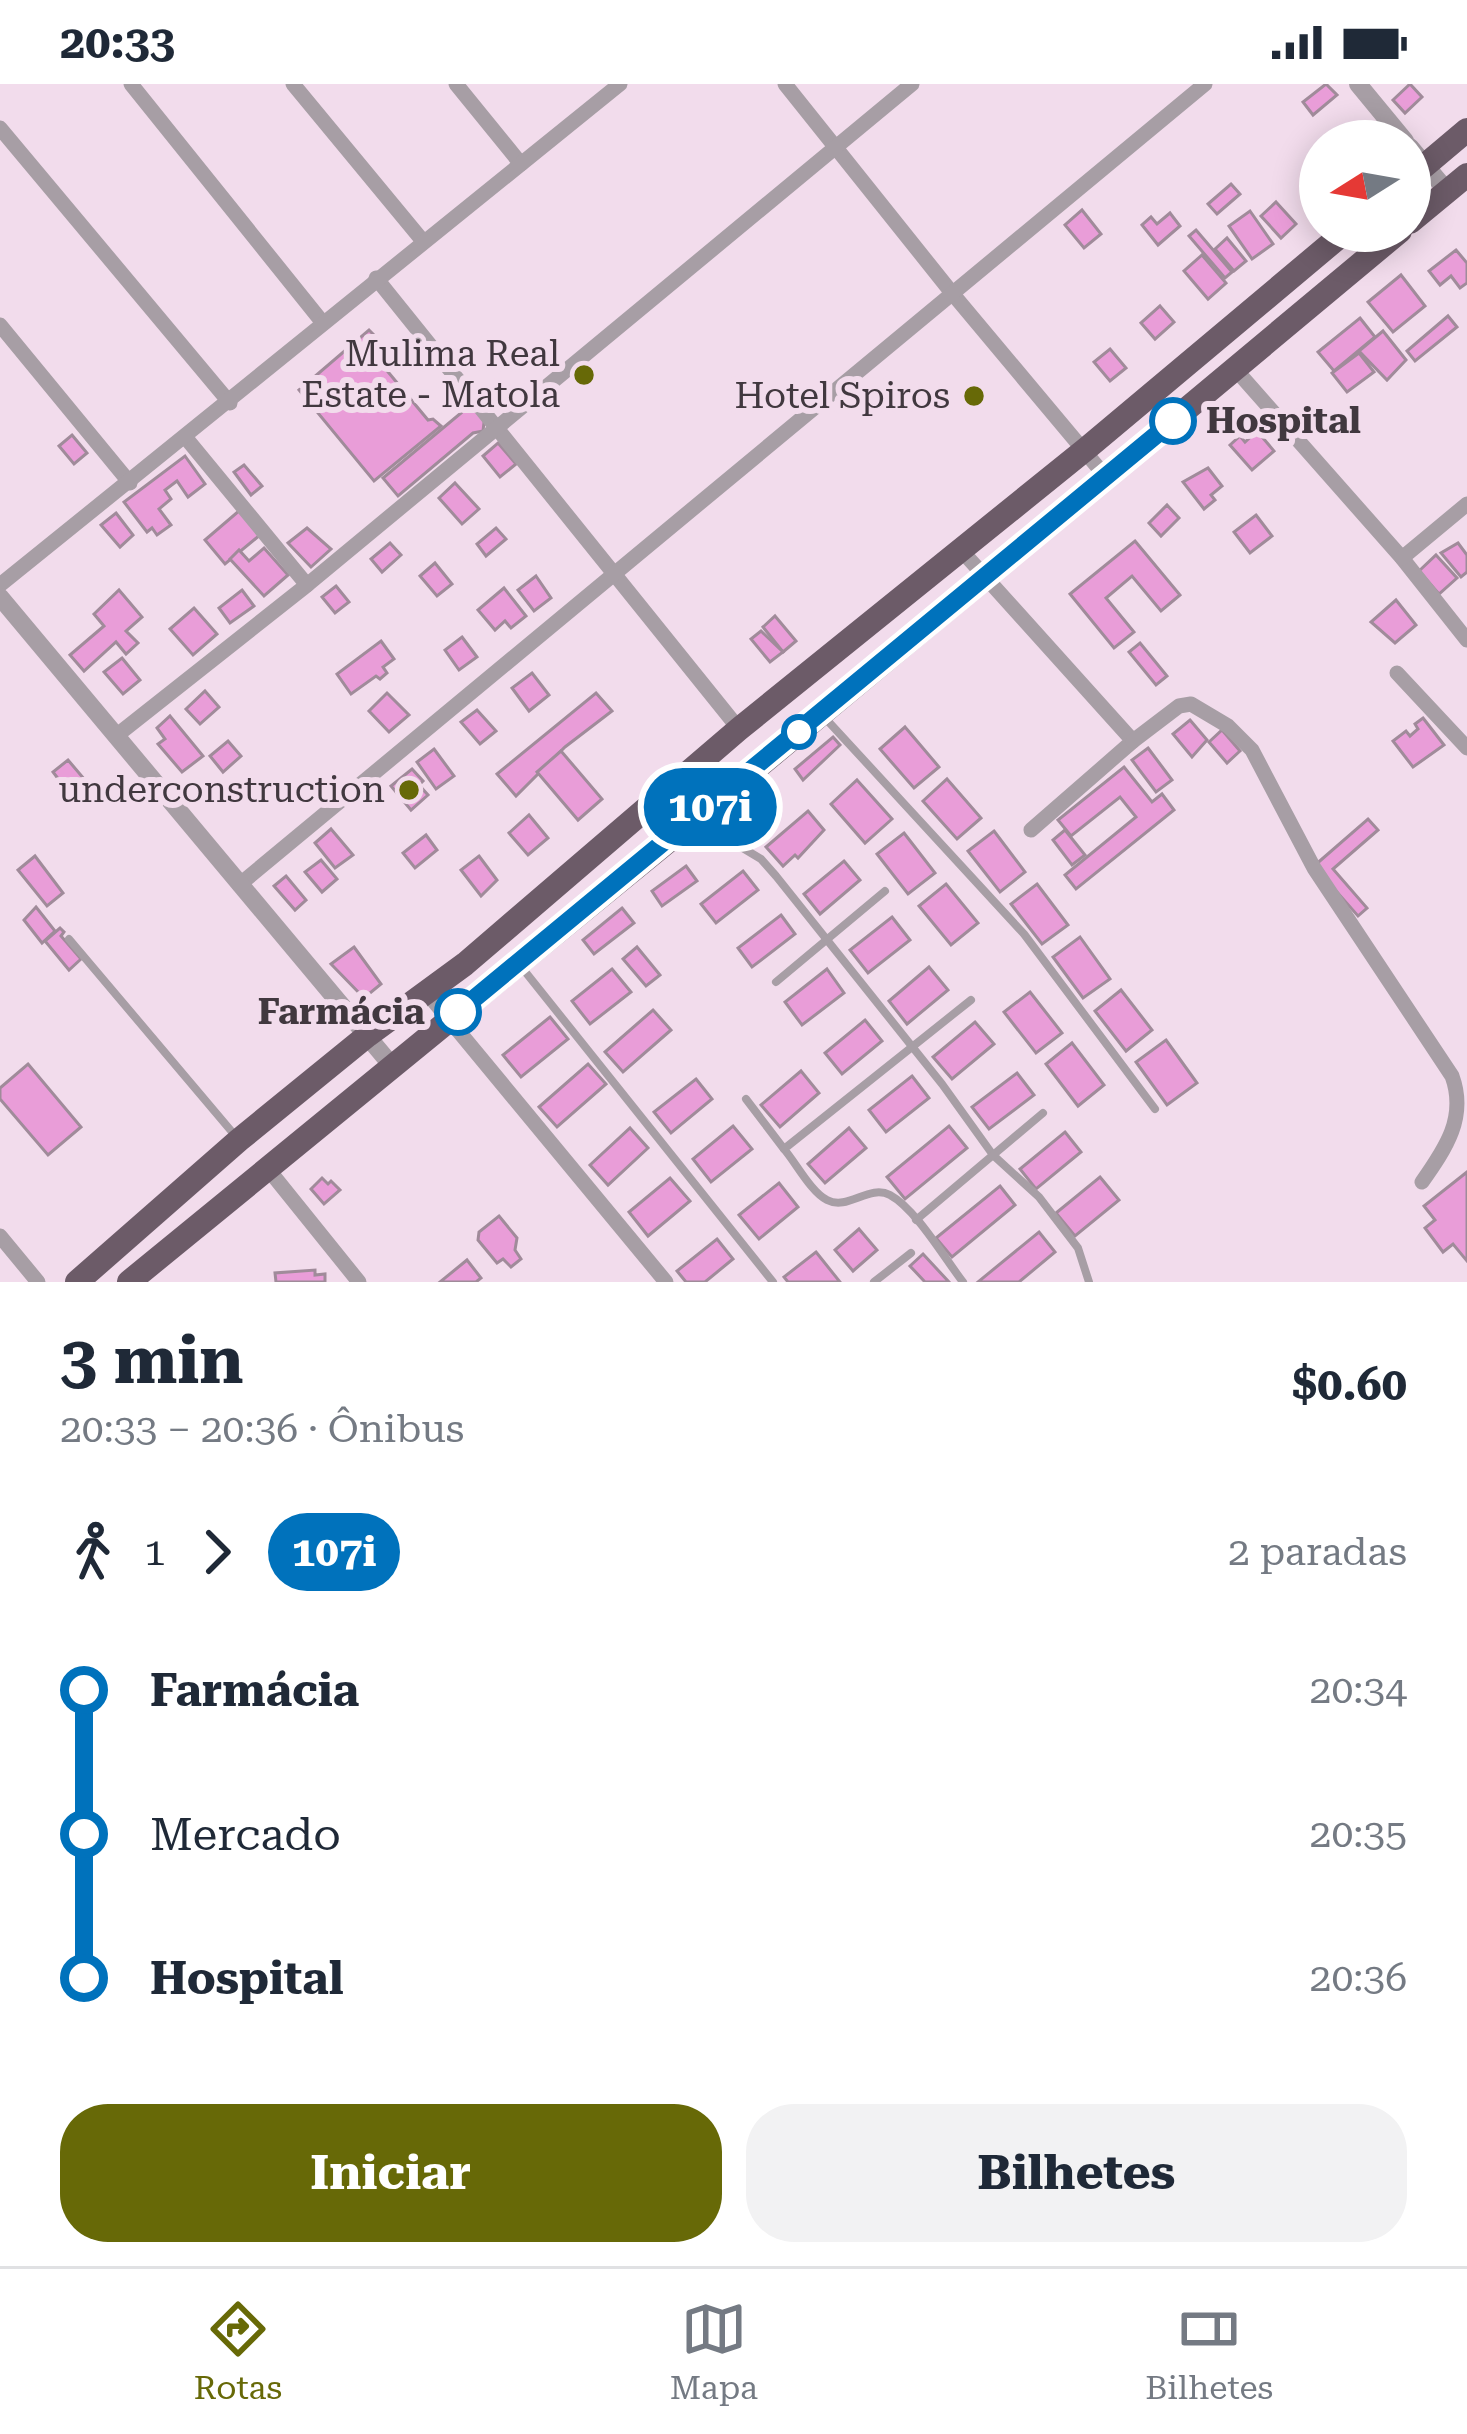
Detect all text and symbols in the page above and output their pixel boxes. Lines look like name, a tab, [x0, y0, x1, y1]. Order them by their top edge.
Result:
text: 20:33	[60, 16, 175, 69]
north arrow	[1299, 120, 1431, 252]
map controls	[1299, 120, 1431, 252]
place label: Mulima Real Estate - Matola	[301, 333, 560, 416]
marker: Mulima Real Estate - Matola	[571, 362, 597, 388]
place label: Hotel Spiros	[734, 375, 950, 417]
marker: Hotel Spiros	[961, 383, 987, 409]
marker: Hospital	[1151, 399, 1195, 443]
place label: Hospital	[1206, 400, 1361, 442]
unlabelled marker	[783, 716, 815, 748]
line badge: 107i	[626, 768, 794, 846]
place label: underconstruction	[58, 769, 385, 811]
marker: underconstruction	[396, 777, 422, 803]
text: 107i	[668, 782, 752, 831]
marker: Farmácia	[436, 990, 480, 1034]
place label: Farmácia	[258, 991, 425, 1033]
text: 3 min	[60, 1322, 243, 1399]
text: $0.60	[1292, 1358, 1407, 1411]
text: 20:33 – 20:36 · Ônibus	[60, 1406, 464, 1452]
icon: walk	[60, 1519, 126, 1585]
icon: forward	[184, 1519, 250, 1585]
text: 107i	[292, 1527, 376, 1576]
text: 1	[144, 1529, 166, 1575]
text: 2 paradas	[1228, 1529, 1407, 1575]
text: Farmácia	[150, 1664, 359, 1717]
text: 20:34	[1310, 1667, 1407, 1713]
text: Mercado	[150, 1808, 341, 1861]
text: 20:35	[1310, 1811, 1407, 1857]
text: Hospital	[150, 1952, 344, 2005]
text: 20:36	[1310, 1955, 1407, 2001]
button: Iniciar	[60, 2104, 722, 2242]
button: Bilhetes	[746, 2104, 1407, 2242]
tab: Rotas	[194, 2296, 282, 2407]
tab: Mapa	[670, 2296, 758, 2407]
tab: Bilhetes	[1145, 2296, 1273, 2407]

